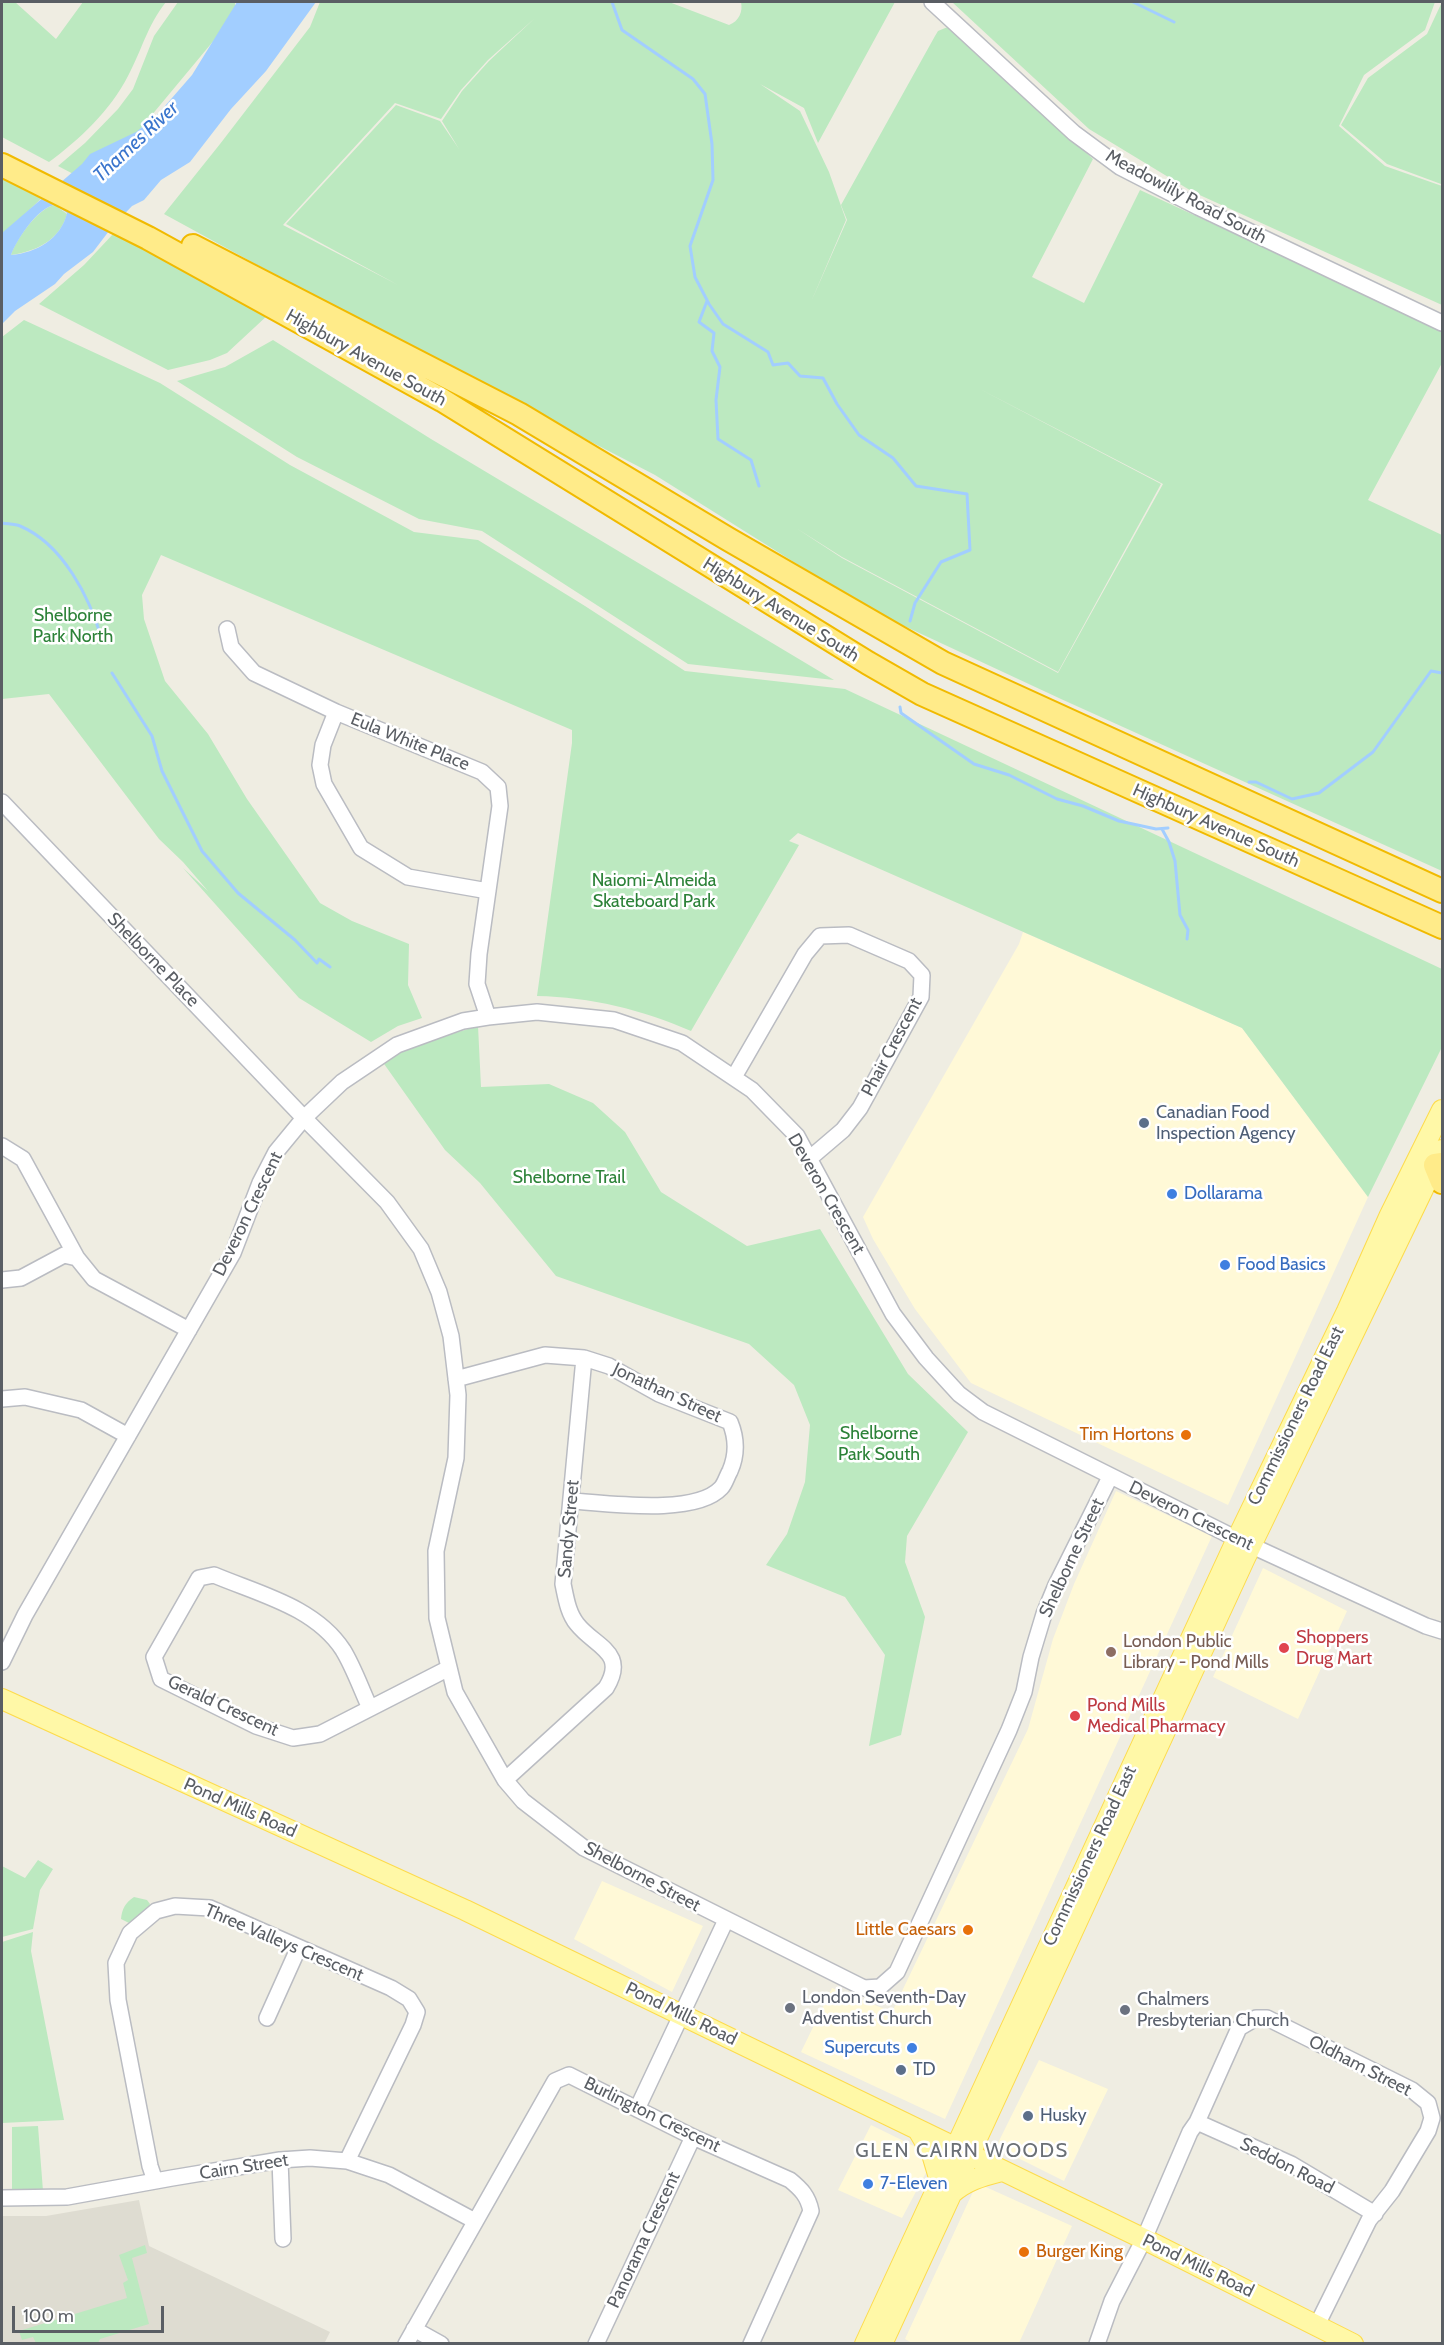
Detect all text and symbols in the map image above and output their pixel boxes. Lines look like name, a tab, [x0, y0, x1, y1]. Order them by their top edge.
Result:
water label: Thames River	[88, 96, 184, 188]
street label: Meadowlily Road South	[1102, 145, 1270, 249]
street label: Highbury Avenue South	[282, 305, 450, 411]
street label: Highbury Avenue South	[699, 553, 863, 667]
park label: Shelborne Park North	[33, 605, 113, 648]
street label: Eula White Place	[347, 708, 473, 776]
street label: Highbury Avenue South	[1129, 780, 1303, 872]
park label: Naiomi-Almeida Skateboard Park	[592, 870, 716, 912]
street label: Shelborne Place	[103, 908, 203, 1012]
street label: Phair Crescent	[857, 994, 927, 1100]
place label: Canadian Food Inspection Agency	[1156, 1102, 1296, 1144]
marker: Canadian Food Inspection Agency	[1137, 1116, 1151, 1130]
street label: Deveron Crescent	[783, 1130, 869, 1258]
street label: Deveron Crescent	[209, 1148, 287, 1280]
park label: Shelborne Trail	[513, 1167, 625, 1189]
place label: Dollarama	[1184, 1183, 1263, 1205]
marker: Dollarama	[1165, 1187, 1179, 1201]
place label: Food Basics	[1237, 1254, 1326, 1276]
marker: Food Basics	[1218, 1258, 1232, 1272]
street label: Commissioners Road East	[1243, 1323, 1349, 1509]
street label: Jonathan Street	[609, 1358, 725, 1428]
park label: Shelborne Park South	[838, 1423, 920, 1466]
place label: Tim Hortons	[1079, 1424, 1174, 1446]
marker: Tim Hortons	[1179, 1428, 1193, 1442]
street label: Deveron Crescent	[1125, 1477, 1257, 1555]
street label: Sandy Street	[554, 1479, 584, 1579]
street label: Shelborne Street	[1035, 1495, 1109, 1621]
place label: Shoppers Drug Mart	[1296, 1627, 1372, 1670]
place label: London Public Library - Pond Mills	[1123, 1631, 1269, 1674]
marker: Shoppers Drug Mart	[1277, 1641, 1291, 1655]
marker: London Public Library - Pond Mills	[1104, 1645, 1118, 1659]
street label: Gerald Crescent	[164, 1671, 282, 1741]
place label: Pond Mills Medical Pharmacy	[1087, 1695, 1226, 1738]
marker: Pond Mills Medical Pharmacy	[1068, 1709, 1082, 1723]
street label: Commissioners Road East	[1039, 1762, 1141, 1950]
street label: Pond Mills Road	[180, 1773, 300, 1843]
street label: Shelborne Street	[580, 1837, 704, 1917]
street label: Three Valleys Crescent	[201, 1900, 367, 1986]
place label: Little Caesars	[855, 1919, 956, 1941]
marker: Little Caesars	[961, 1923, 975, 1937]
street label: Pond Mills Road	[622, 1978, 740, 2050]
place label: London Seventh-Day Adventist Church	[802, 1987, 966, 2030]
place label: Chalmers Presbyterian Church	[1137, 1989, 1289, 2032]
marker: London Seventh-Day Adventist Church	[783, 2001, 797, 2015]
marker: Chalmers Presbyterian Church	[1118, 2003, 1132, 2017]
street label: Oldham Street	[1305, 2031, 1415, 2101]
place label: Supercuts	[824, 2037, 900, 2059]
marker: Supercuts	[905, 2041, 919, 2055]
place label: TD	[913, 2059, 936, 2081]
marker: TD	[894, 2063, 908, 2077]
street label: Burlington Crescent	[580, 2073, 724, 2157]
place label: Husky	[1040, 2105, 1087, 2127]
marker: Husky	[1021, 2109, 1035, 2123]
street label: Seddon Road	[1236, 2133, 1338, 2199]
district label: GLEN CAIRN WOODS	[855, 2139, 1069, 2163]
street label: Cairn Street	[198, 2149, 290, 2185]
street label: Panorama Crescent	[603, 2169, 685, 2311]
place label: 7-Eleven	[880, 2173, 948, 2195]
marker: 7-Eleven	[861, 2177, 875, 2191]
street label: Pond Mills Road	[1139, 2230, 1257, 2302]
place label: Burger King	[1036, 2241, 1123, 2263]
marker: Burger King	[1017, 2245, 1031, 2259]
scale bar	[15, 2294, 166, 2332]
text: 100 m	[23, 2305, 74, 2327]

